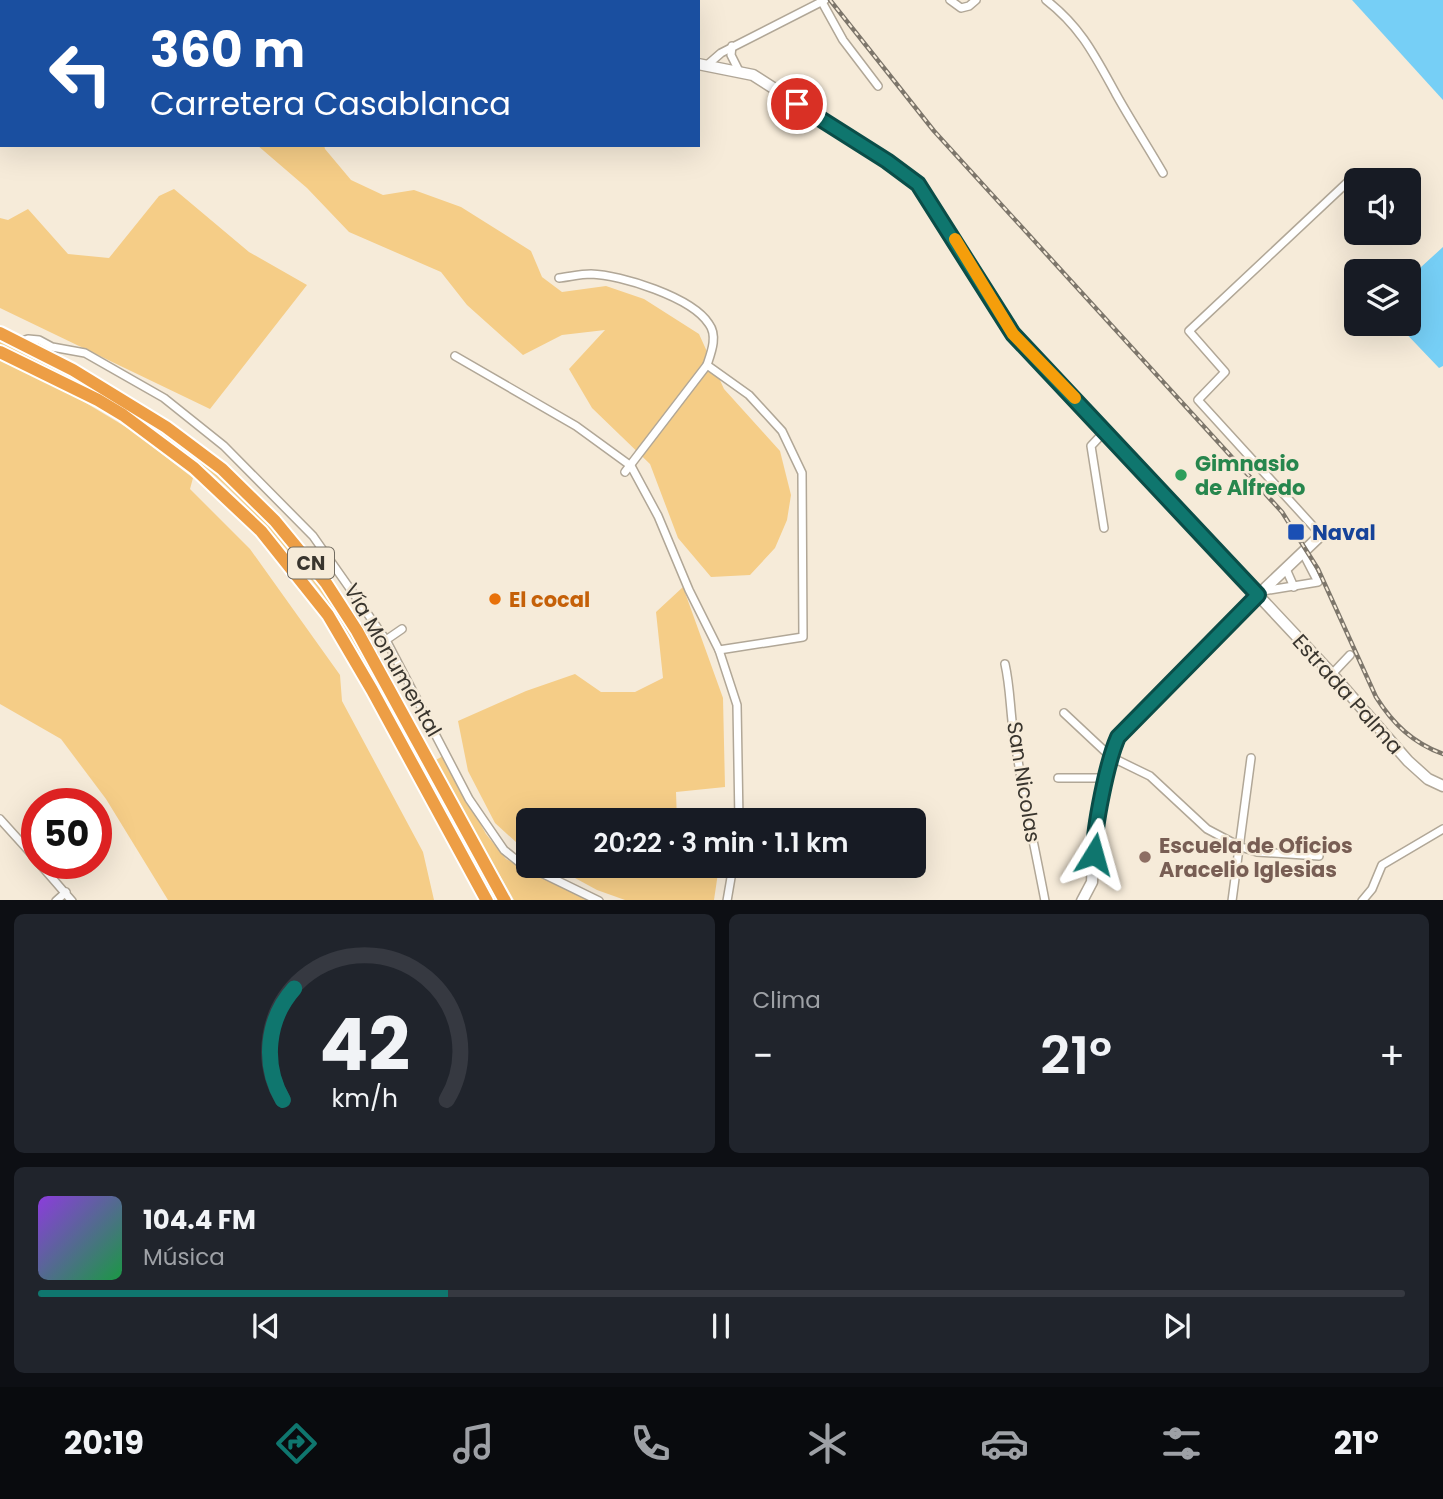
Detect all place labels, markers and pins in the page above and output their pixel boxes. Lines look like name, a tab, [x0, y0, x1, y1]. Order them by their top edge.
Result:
pin	[767, 74, 827, 134]
place label: Gimnasio de Alfredo	[1195, 449, 1305, 502]
marker: Gimnasio de Alfredo	[1173, 467, 1189, 483]
place label: Naval	[1312, 518, 1376, 547]
marker: Naval	[1286, 522, 1306, 542]
place label: El cocal	[509, 585, 590, 614]
marker: El cocal	[487, 591, 503, 607]
place label: Escuela de Oficios Aracelio Iglesias	[1159, 831, 1353, 884]
marker: Escuela de Oficios Aracelio Iglesias	[1137, 849, 1153, 865]

